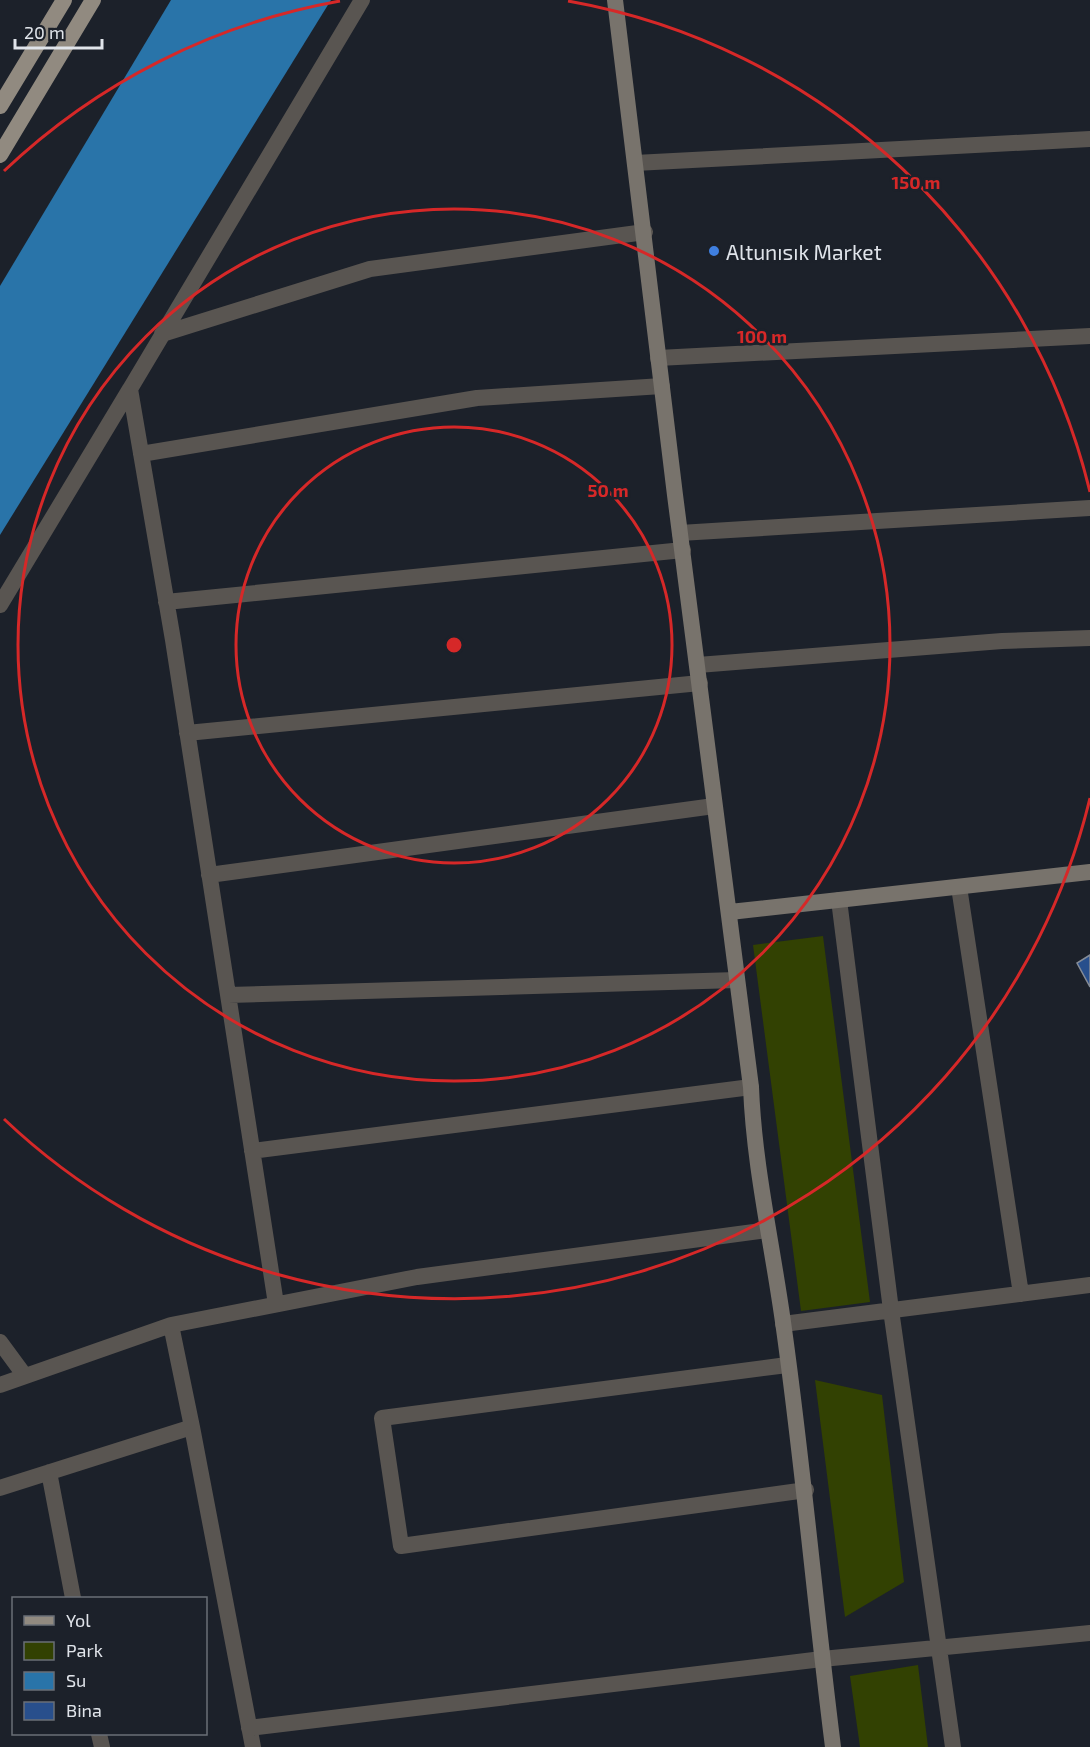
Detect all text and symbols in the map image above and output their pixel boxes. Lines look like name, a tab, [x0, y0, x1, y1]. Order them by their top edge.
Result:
scale bar	[15, 12, 102, 50]
text: 20 m	[24, 21, 65, 43]
text: 150 m	[892, 171, 940, 193]
place label: Altunısık Market	[726, 239, 882, 264]
marker: Altunısık Market	[707, 244, 721, 258]
text: 100 m	[737, 325, 787, 347]
text: 50 m	[587, 479, 629, 501]
centre of rings	[444, 635, 464, 655]
legend	[12, 1597, 207, 1735]
text: Yol	[66, 1609, 91, 1631]
text: Park	[66, 1639, 103, 1661]
text: Su	[66, 1669, 86, 1691]
text: Bina	[66, 1699, 102, 1721]

